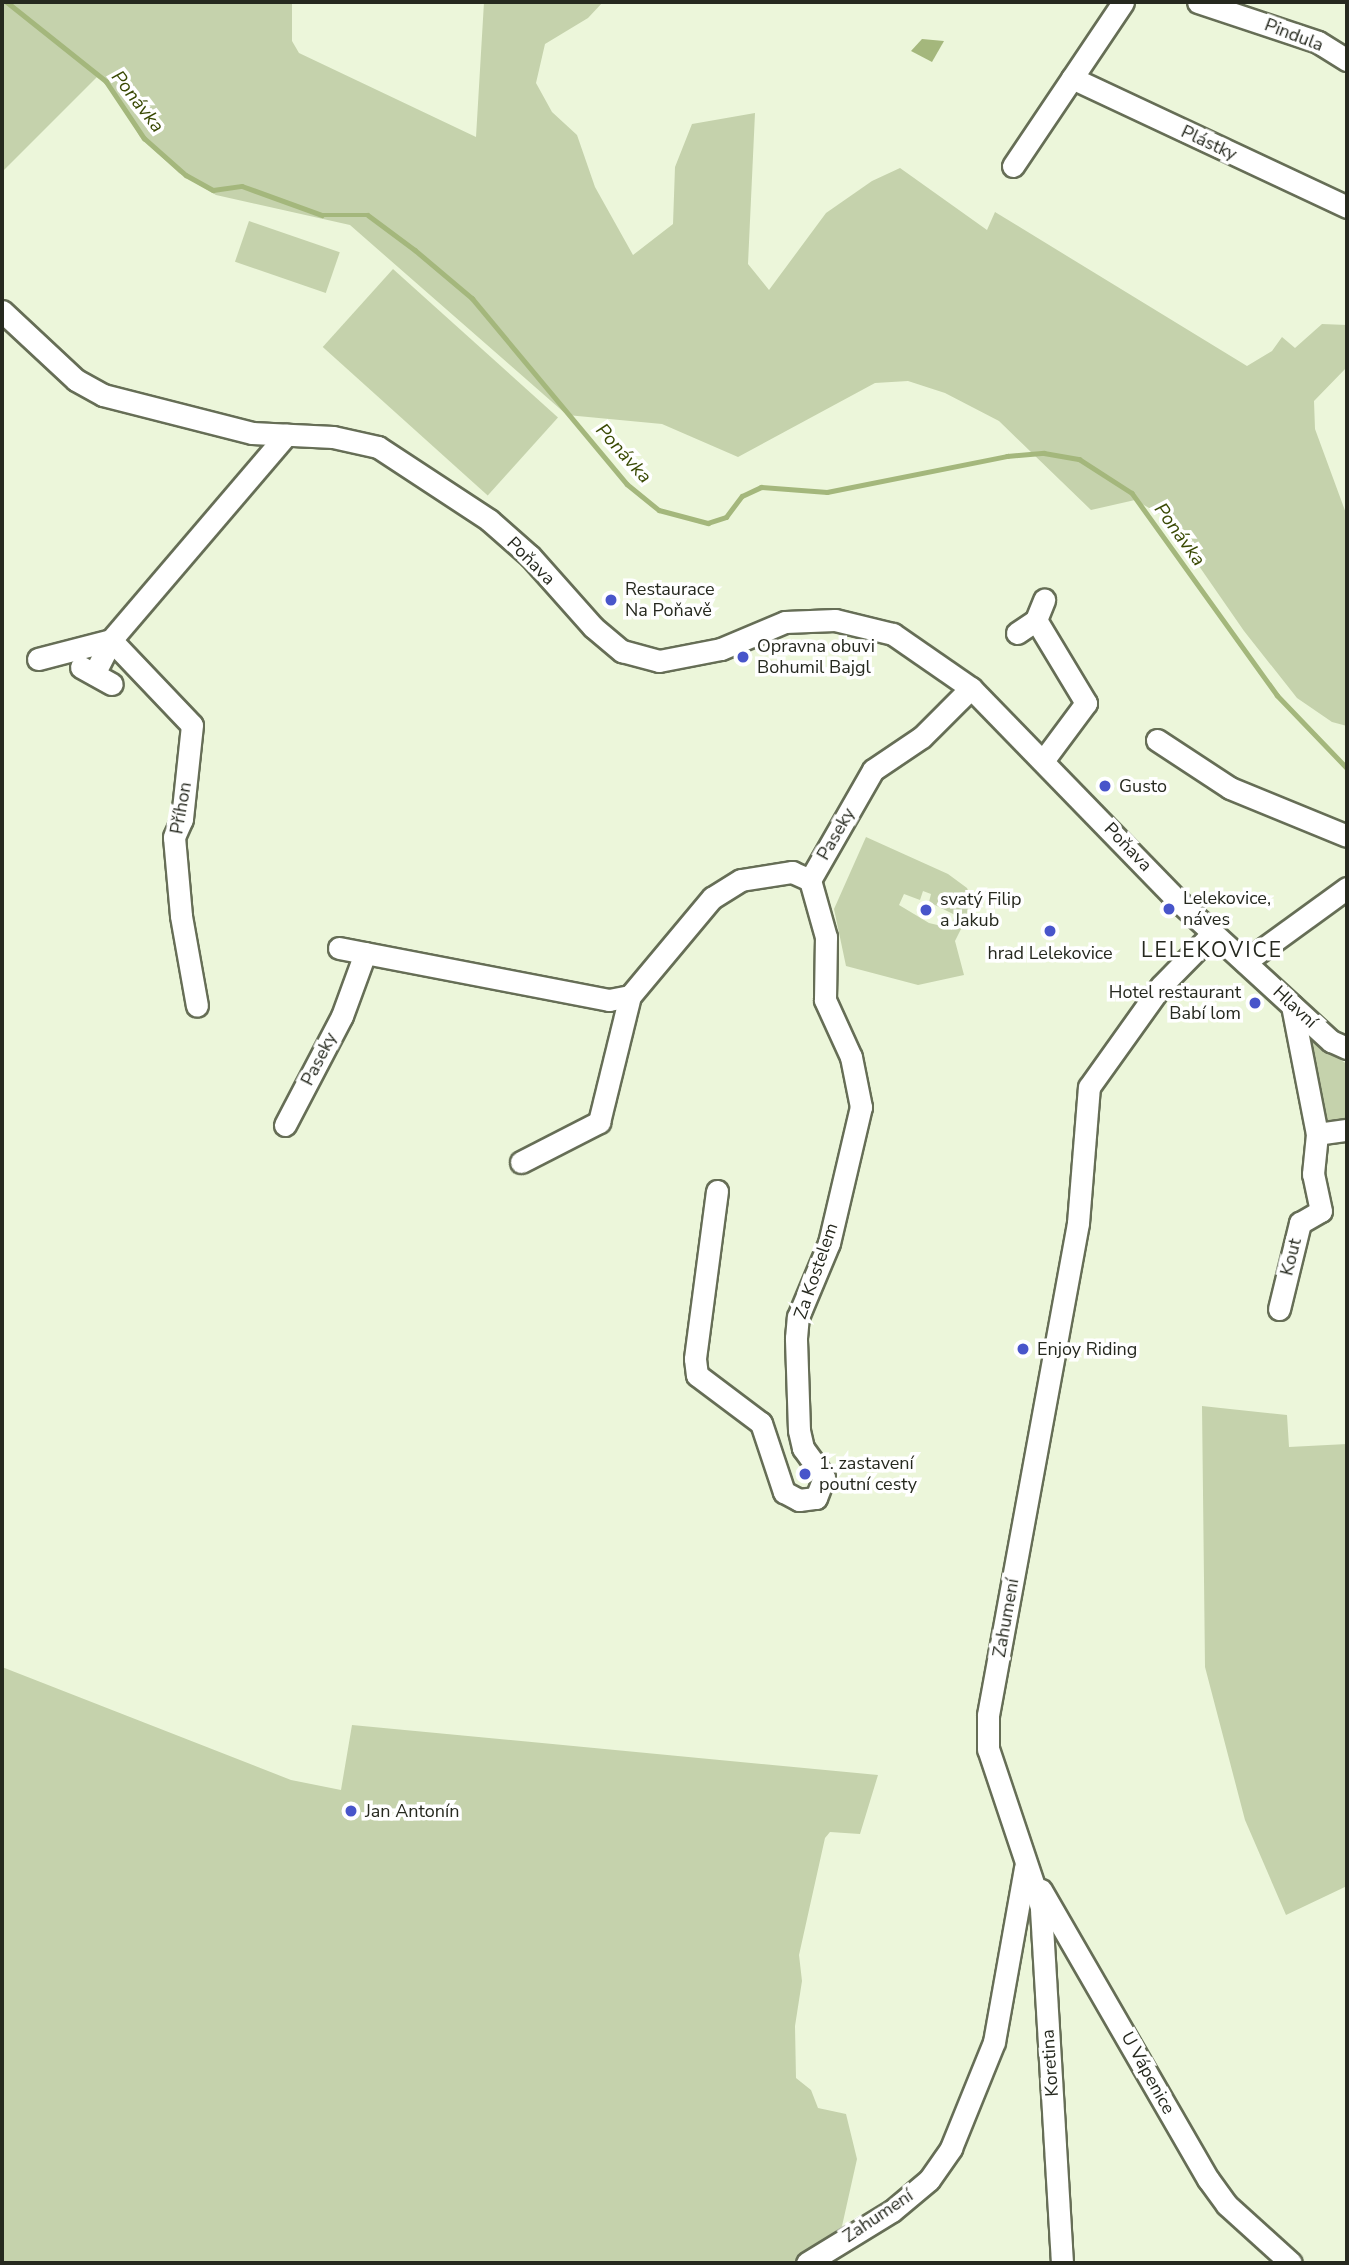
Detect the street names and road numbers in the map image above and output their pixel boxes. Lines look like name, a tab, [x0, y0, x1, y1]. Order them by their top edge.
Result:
street label: Pindula	[1262, 14, 1326, 56]
street label: Plástky	[1178, 121, 1240, 165]
street label: Poňava	[502, 532, 560, 590]
street label: Příhon	[166, 780, 196, 836]
street label: Paseky	[812, 804, 860, 864]
street label: Poňava	[1100, 818, 1156, 876]
street label: Hlavní	[1269, 981, 1321, 1033]
street label: Paseky	[297, 1029, 341, 1089]
street label: Za Kostelem	[789, 1220, 843, 1322]
street label: Kout	[1276, 1236, 1306, 1278]
street label: Zahumení	[988, 1577, 1024, 1659]
street label: U Vápenice	[1117, 2028, 1179, 2118]
street label: Koretina	[1037, 2029, 1063, 2097]
street label: Zahumení	[839, 2185, 917, 2247]

